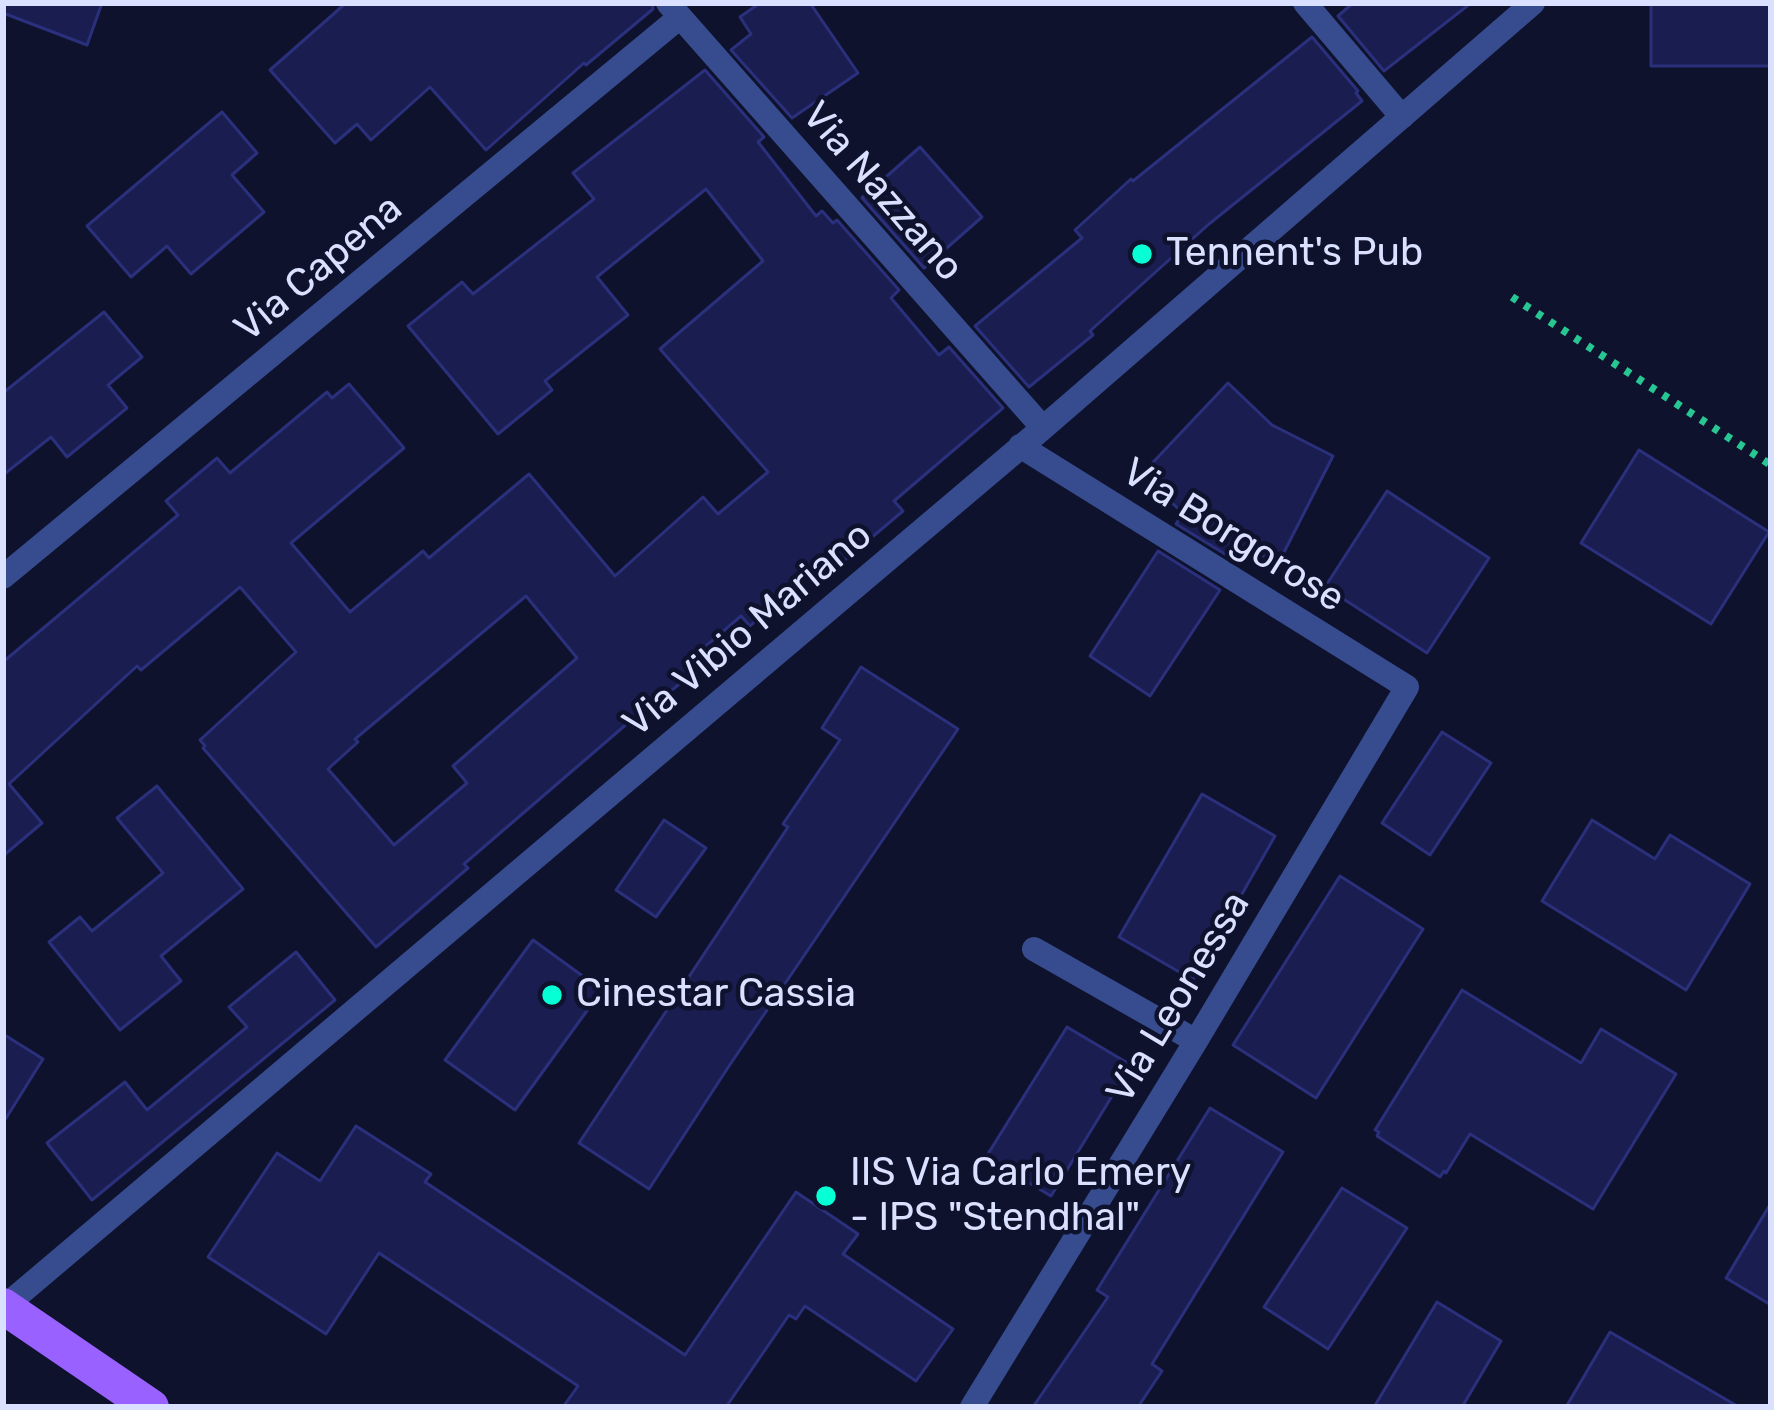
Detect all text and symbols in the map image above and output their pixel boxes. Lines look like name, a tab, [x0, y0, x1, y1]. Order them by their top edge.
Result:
street label: Via Nazzano	[792, 93, 972, 291]
street label: Via Capena	[226, 186, 412, 352]
place label: Tennent's Pub	[1166, 231, 1423, 277]
marker: Tennent's Pub	[1129, 241, 1155, 267]
street label: Via Borgorose	[1113, 449, 1353, 623]
street label: Via Vibio Mariano	[614, 513, 882, 747]
street label: Via Leonessa	[1098, 884, 1260, 1112]
place label: Cinestar Cassia	[576, 972, 856, 1018]
marker: Cinestar Cassia	[539, 982, 565, 1008]
place label: IIS Via Carlo Emery - IPS "Stendhal"	[850, 1151, 1191, 1242]
marker: IIS Via Carlo Emery - IPS "Stendhal"	[813, 1183, 839, 1209]

